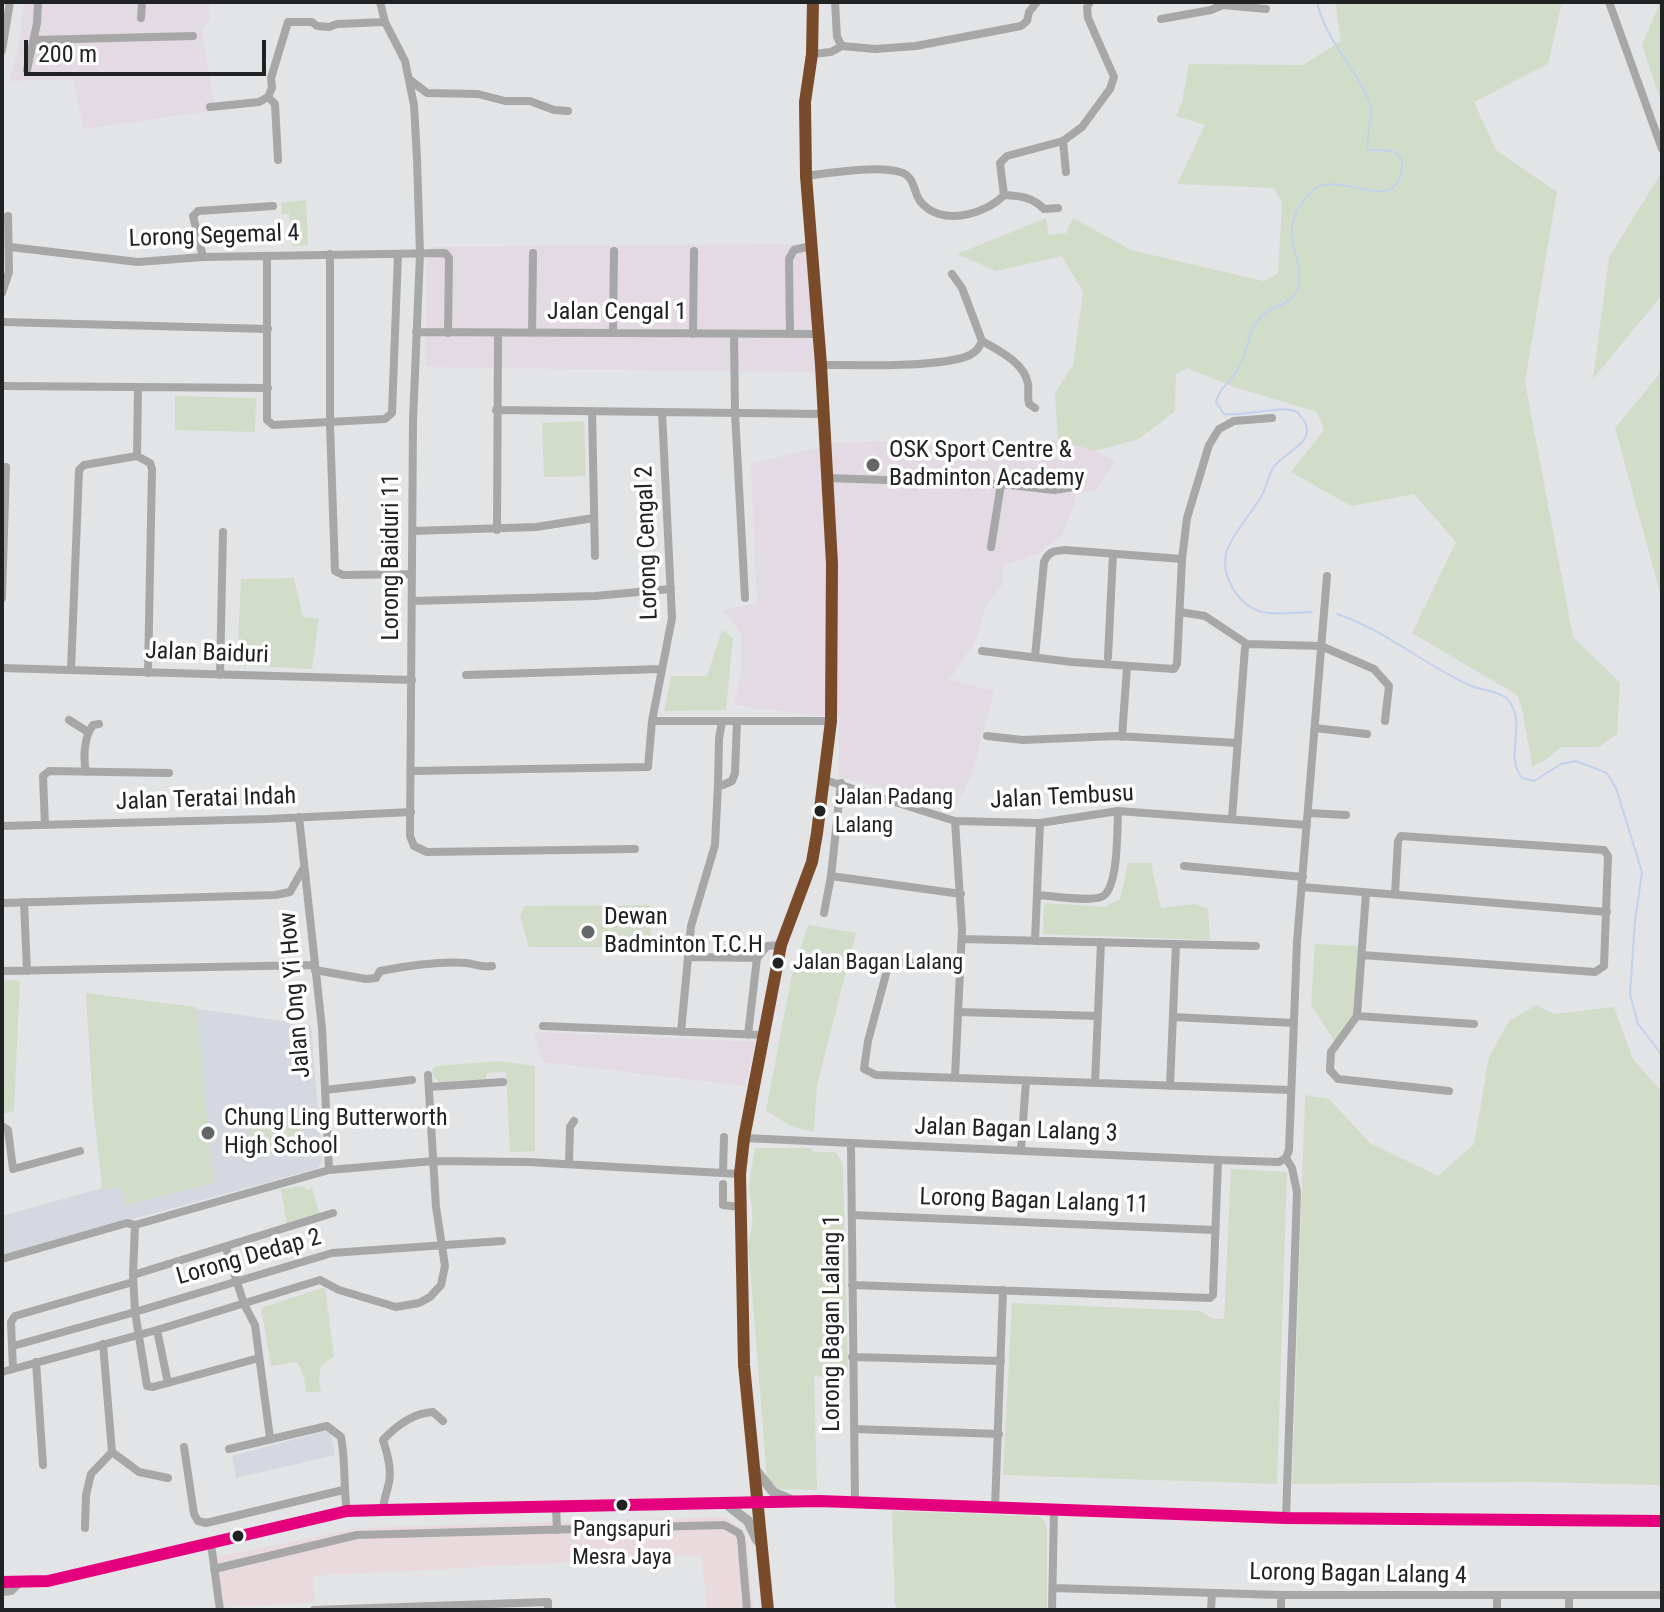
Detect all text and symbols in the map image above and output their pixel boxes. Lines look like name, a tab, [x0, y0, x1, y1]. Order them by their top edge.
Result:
scale bar	[28, 24, 270, 74]
text: 200 m	[38, 40, 97, 68]
street label: Lorong Segemal 4	[128, 220, 300, 254]
street label: Jalan Cengal 1	[547, 299, 687, 327]
place label: OSK Sport Centre & Badminton Academy	[889, 437, 1084, 493]
marker: OSK Sport Centre & Badminton Academy	[864, 456, 882, 474]
street label: Lorong Cengal 2	[631, 465, 665, 621]
street label: Lorong Baiduri 11	[378, 473, 406, 641]
street label: Jalan Baiduri	[145, 637, 269, 671]
street label: Jalan Tembusu	[989, 780, 1135, 816]
street label: Jalan Teratai Indah	[115, 782, 297, 818]
place label: Jalan Padang Lalang	[835, 785, 953, 836]
marker: Jalan Padang Lalang	[812, 803, 828, 819]
place label: Dewan Badminton T.C.H	[604, 904, 763, 960]
street label: Jalan Ong Yi How	[274, 911, 318, 1079]
marker: Dewan Badminton T.C.H	[579, 923, 597, 941]
place label: Jalan Bagan Lalang	[793, 950, 963, 976]
marker: Jalan Bagan Lalang	[770, 955, 786, 971]
place label: Chung Ling Butterworth High School	[224, 1105, 448, 1161]
street label: Jalan Bagan Lalang 3	[914, 1113, 1118, 1149]
marker: Chung Ling Butterworth High School	[199, 1124, 217, 1142]
street label: Lorong Bagan Lalang 11	[919, 1184, 1149, 1220]
street label: Lorong Bagan Lalang 1	[819, 1214, 847, 1432]
street label: Lorong Dedap 2	[173, 1224, 325, 1292]
marker: Pangsapuri Mesra Jaya	[614, 1497, 630, 1513]
place label: Pangsapuri Mesra Jaya	[572, 1517, 672, 1568]
unlabelled marker	[230, 1528, 246, 1544]
street label: Lorong Bagan Lalang 4	[1249, 1559, 1467, 1591]

